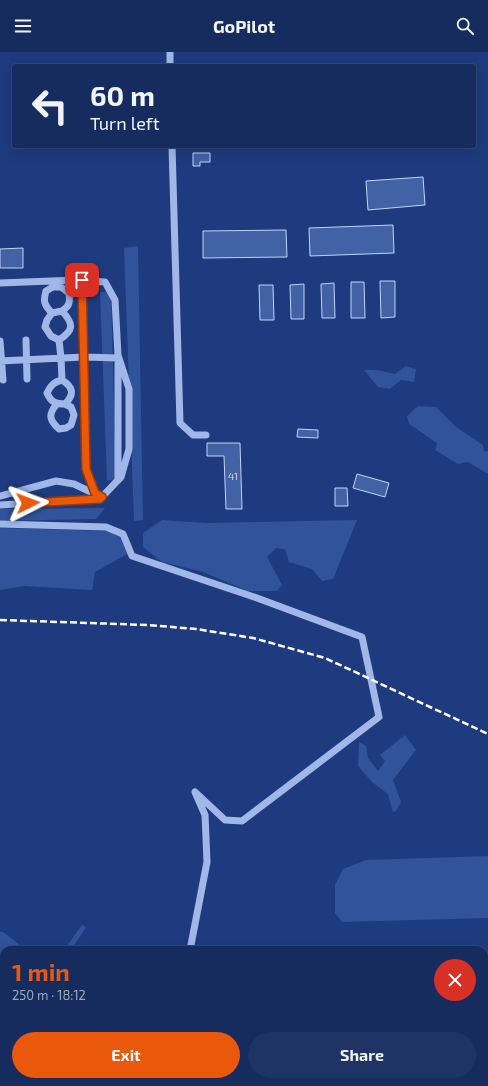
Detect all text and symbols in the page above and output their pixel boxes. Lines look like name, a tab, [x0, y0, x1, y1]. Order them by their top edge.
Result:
icon: menu	[12, 15, 34, 37]
text: GoPilot	[213, 15, 275, 37]
icon: search	[454, 15, 476, 37]
text: 60 m	[90, 78, 155, 112]
icon: left	[24, 80, 76, 132]
text: Turn left	[90, 112, 160, 134]
pin	[65, 263, 99, 297]
icon: arrive	[71, 269, 93, 291]
house number: 41	[228, 470, 238, 482]
position arrow	[7, 482, 49, 524]
text: 1 min	[12, 957, 70, 986]
button: close	[434, 959, 476, 1001]
text: 250 m · 18:12	[12, 987, 86, 1003]
button: Exit	[12, 1032, 240, 1078]
button: Share	[248, 1032, 476, 1078]

